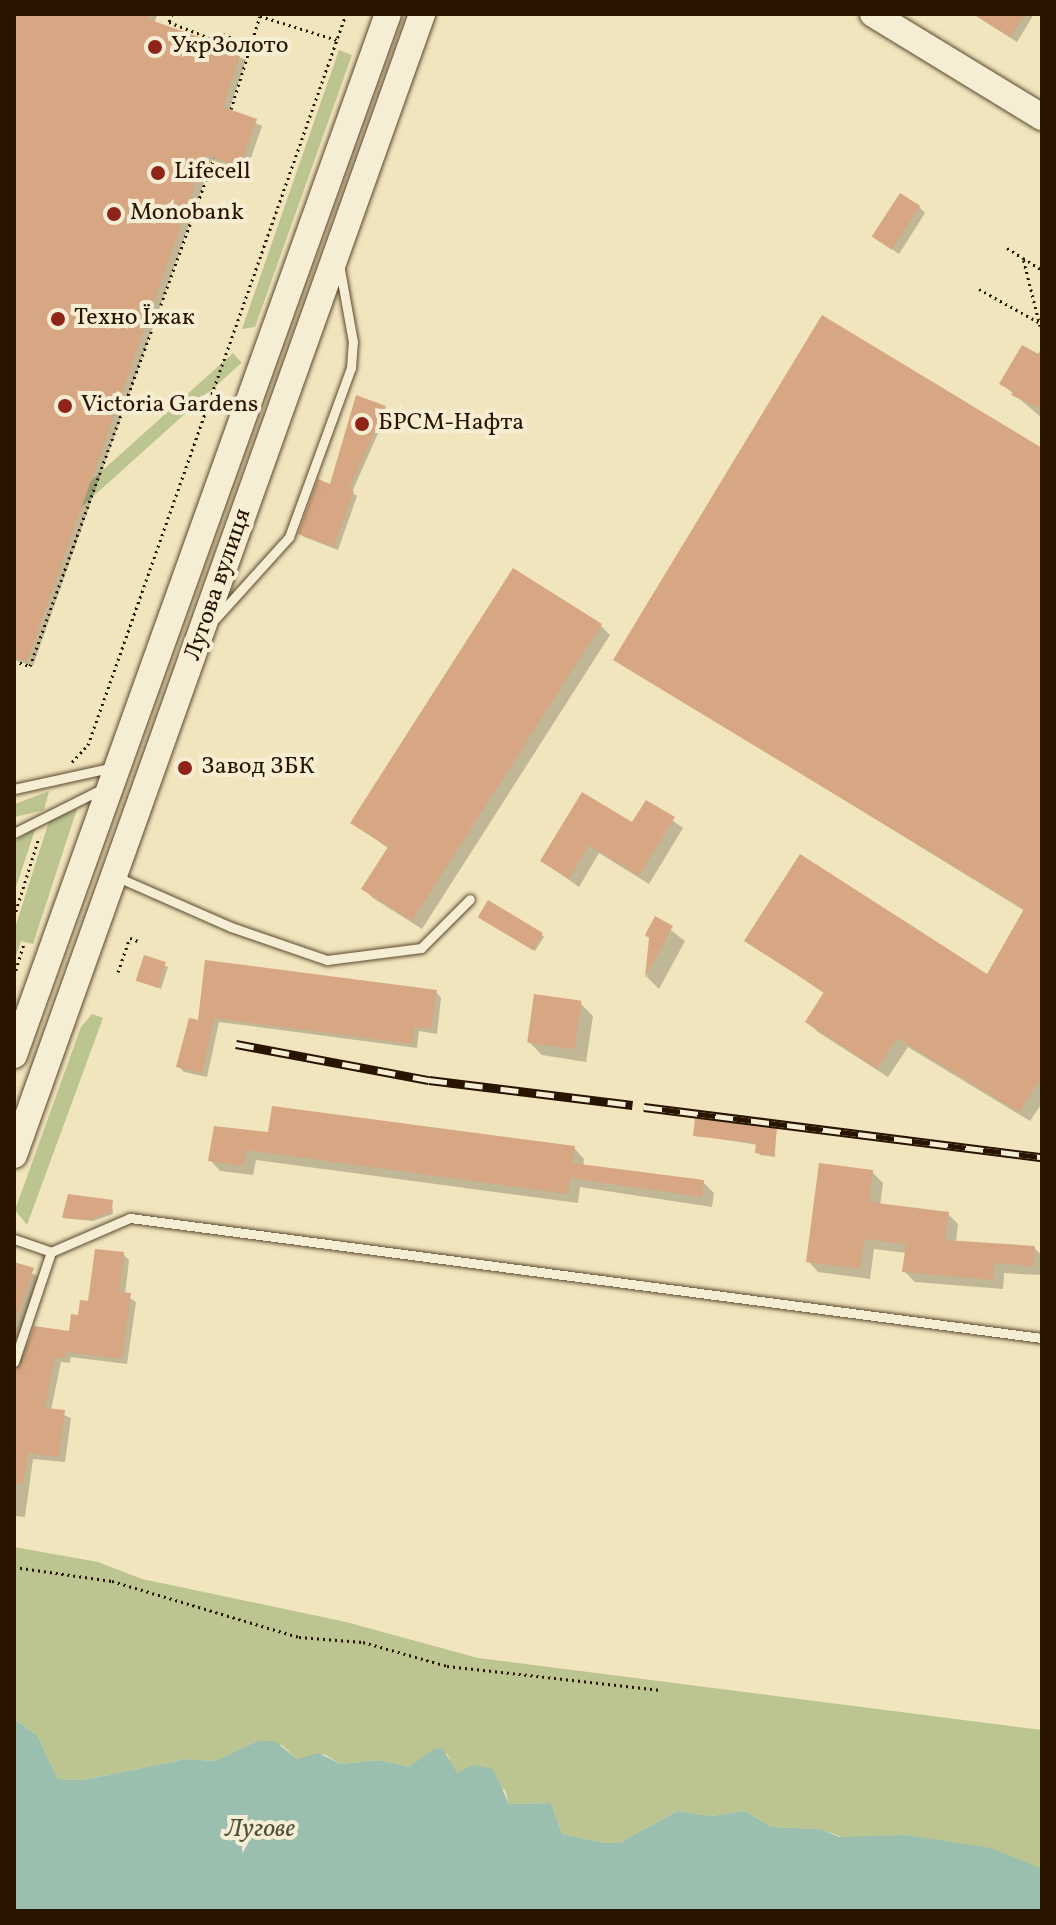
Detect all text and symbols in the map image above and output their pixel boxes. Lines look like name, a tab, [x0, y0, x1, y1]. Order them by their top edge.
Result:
place label: УкрЗолото	[171, 33, 288, 61]
marker: УкрЗолото	[146, 38, 164, 56]
place label: Lifecell	[174, 159, 251, 187]
marker: Lifecell	[149, 164, 167, 182]
place label: Monobank	[130, 200, 244, 228]
marker: Monobank	[105, 205, 123, 223]
place label: Техно Їжак	[74, 305, 195, 333]
marker: Техно Їжак	[49, 310, 67, 328]
place label: Victoria Gardens	[81, 392, 258, 420]
marker: Victoria Gardens	[56, 397, 74, 415]
place label: БРСМ-Нафта	[378, 410, 524, 438]
marker: БРСМ-Нафта	[353, 415, 371, 433]
street label: Лугова вулиця	[180, 505, 258, 665]
place label: Завод ЗБК	[201, 754, 315, 782]
marker: Завод ЗБК	[176, 759, 194, 777]
water label: Лугове	[225, 1814, 295, 1846]

